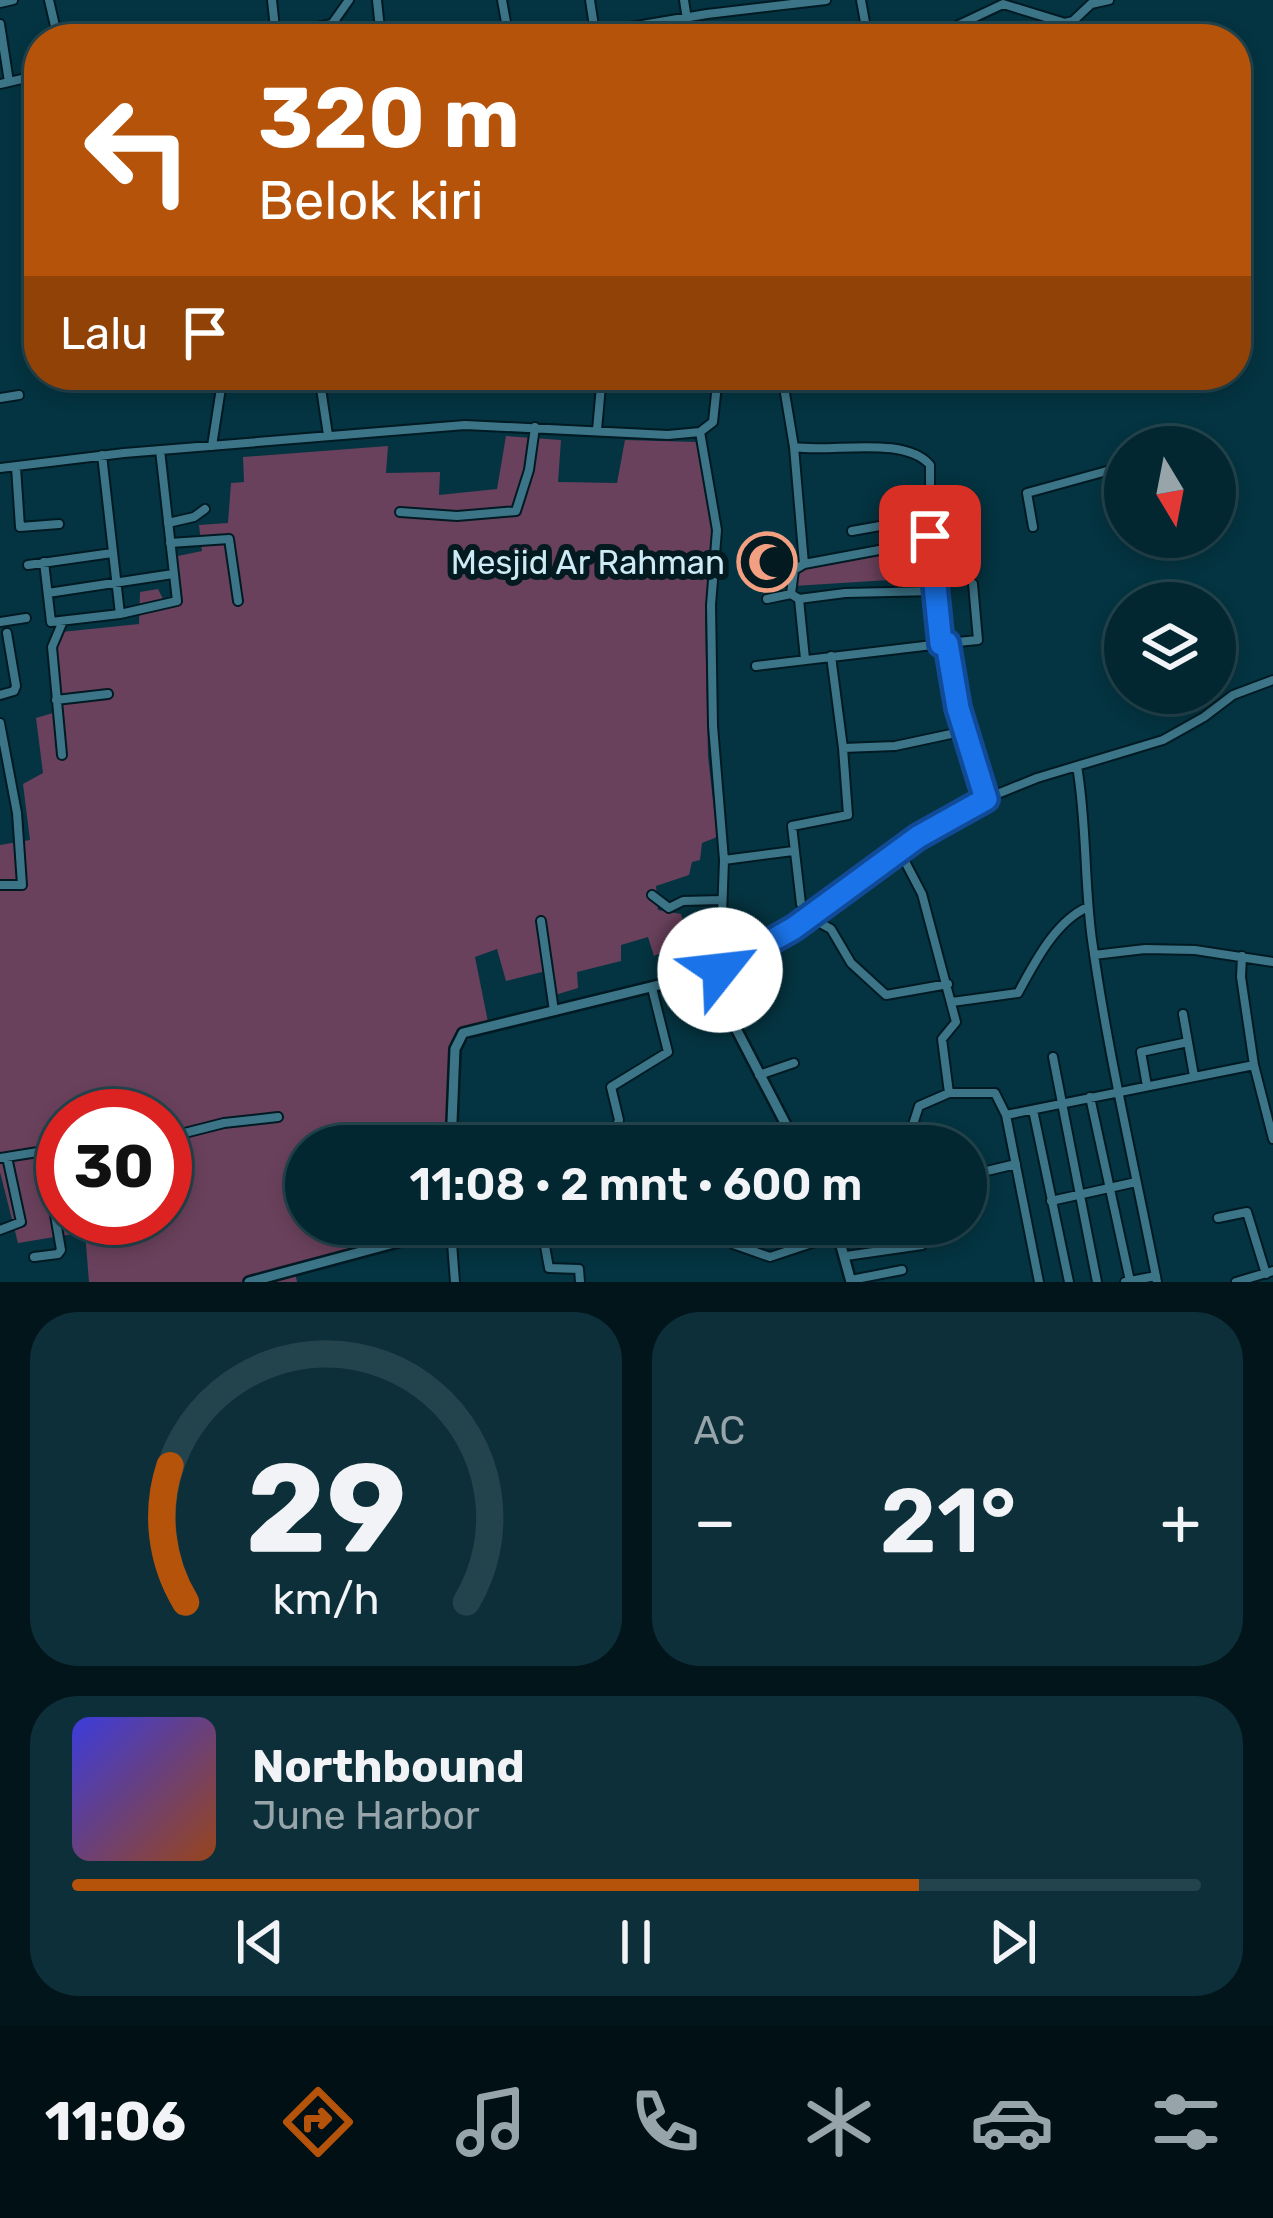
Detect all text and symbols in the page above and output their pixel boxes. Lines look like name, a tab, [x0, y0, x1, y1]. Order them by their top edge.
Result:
text: 320 m	[258, 68, 520, 168]
icon: left	[60, 72, 216, 228]
text: Belok kiri	[258, 169, 484, 233]
icon: arrive	[172, 300, 238, 366]
text: Lalu	[60, 307, 148, 360]
north arrow	[1104, 426, 1236, 558]
map controls	[1104, 426, 1236, 714]
pin	[879, 485, 981, 587]
icon: arrive	[897, 503, 963, 569]
mosque icon: Mesjid Ar Rahman	[736, 531, 798, 593]
place label: Mesjid Ar Rahman	[451, 543, 725, 582]
button: layers	[1104, 582, 1236, 714]
position arrow	[657, 907, 783, 1033]
speed limit sign: 30	[36, 1089, 192, 1245]
text: 11:08 · 2 mnt · 600 m	[410, 1158, 862, 1211]
text: AC	[694, 1408, 745, 1454]
text: 29	[245, 1434, 406, 1582]
text: 21°	[880, 1468, 1016, 1575]
text: −	[694, 1482, 736, 1561]
text: +	[1160, 1482, 1201, 1561]
text: km/h	[272, 1574, 379, 1625]
text: Northbound	[252, 1740, 525, 1793]
text: June Harbor	[252, 1793, 480, 1839]
icon: previous	[227, 1909, 293, 1975]
icon: pause	[603, 1909, 669, 1975]
icon: next	[980, 1909, 1046, 1975]
icon: directions	[276, 2080, 360, 2164]
icon: music	[449, 2080, 533, 2164]
icon: phone	[623, 2080, 707, 2164]
icon: climate	[797, 2080, 881, 2164]
icon: car	[970, 2080, 1054, 2164]
icon: filters	[1144, 2080, 1228, 2164]
text: 11:06	[45, 2090, 186, 2154]

